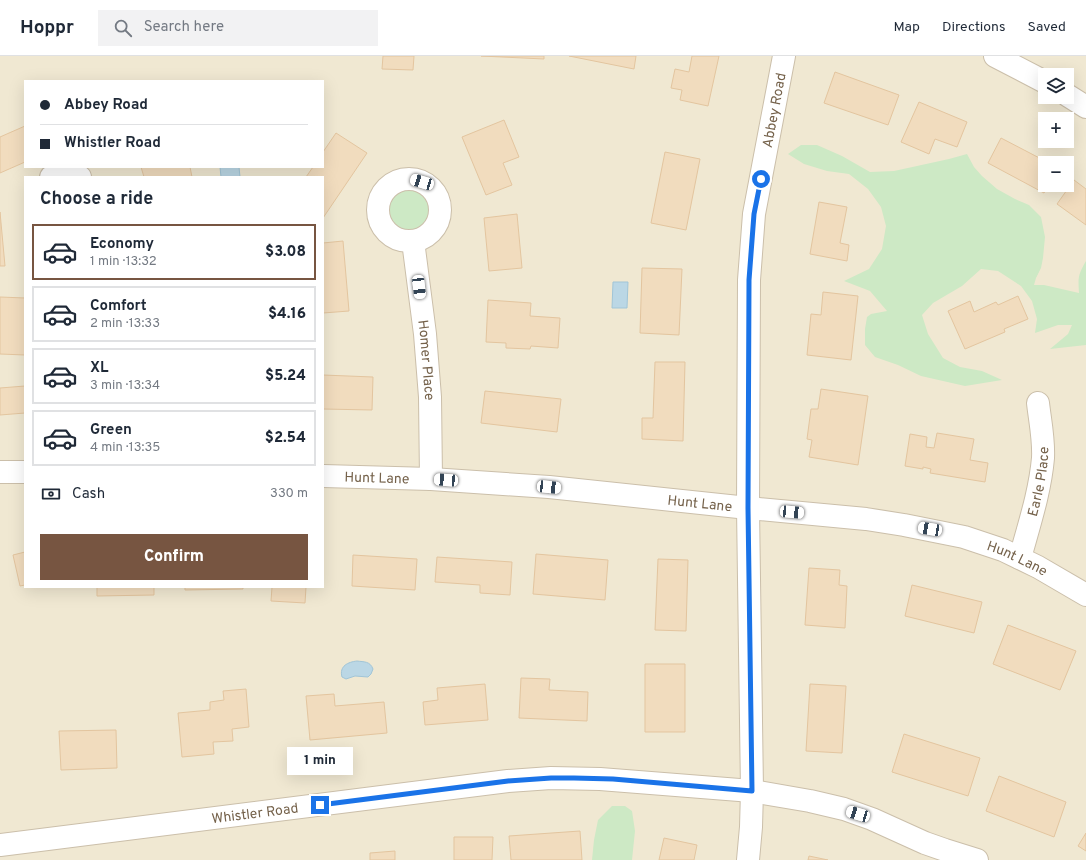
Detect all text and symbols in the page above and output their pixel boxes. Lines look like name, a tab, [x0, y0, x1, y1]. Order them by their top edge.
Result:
search box	[98, 10, 378, 46]
text: Hoppr	[20, 16, 74, 40]
icon: search	[112, 17, 134, 39]
text: Search here	[144, 18, 224, 37]
text: Map	[894, 19, 920, 36]
text: Directions	[942, 19, 1006, 36]
text: Saved	[1028, 19, 1066, 36]
map controls	[1038, 68, 1074, 192]
button: layers	[1038, 68, 1074, 104]
street label: Abbey Road	[760, 72, 791, 149]
text: Abbey Road	[64, 96, 148, 115]
button: +	[1038, 112, 1074, 148]
text: Whistler Road	[64, 134, 161, 153]
button: −	[1038, 156, 1074, 192]
route start	[752, 170, 770, 188]
car	[409, 173, 435, 191]
text: Choose a ride	[40, 188, 153, 211]
icon: car	[42, 234, 78, 270]
text: Economy	[90, 235, 154, 254]
text: $3.08	[265, 243, 306, 262]
text: 1 min · 13:32	[90, 254, 157, 270]
car	[412, 274, 426, 300]
icon: car	[42, 296, 78, 332]
text: Comfort	[90, 297, 147, 316]
text: $4.16	[268, 305, 306, 324]
text: 2 min · 13:33	[90, 316, 160, 332]
street label: Homer Place	[413, 319, 437, 401]
icon: car	[42, 358, 78, 394]
text: XL	[90, 359, 108, 378]
text: $5.24	[265, 367, 306, 386]
text: 3 min · 13:34	[90, 378, 160, 394]
icon: car	[42, 420, 78, 456]
text: Green	[90, 421, 132, 440]
text: $2.54	[265, 429, 306, 448]
text: 4 min · 13:35	[90, 440, 160, 456]
street label: Earle Place	[1025, 446, 1053, 518]
street label: Hunt Lane	[344, 470, 410, 488]
car	[434, 473, 458, 487]
car	[536, 480, 562, 494]
icon: cash	[40, 483, 62, 505]
text: Cash	[72, 485, 105, 504]
text: 330 m	[270, 486, 308, 502]
street label: Hunt Lane	[666, 493, 733, 516]
car	[780, 505, 804, 519]
car	[917, 521, 943, 537]
button: Confirm	[40, 534, 308, 580]
street label: Hunt Lane	[984, 538, 1050, 581]
callout: 1 min	[287, 747, 353, 775]
text: 1 min	[304, 753, 336, 769]
route end	[311, 796, 329, 814]
street label: Whistler Road	[211, 800, 300, 828]
car	[845, 805, 871, 823]

